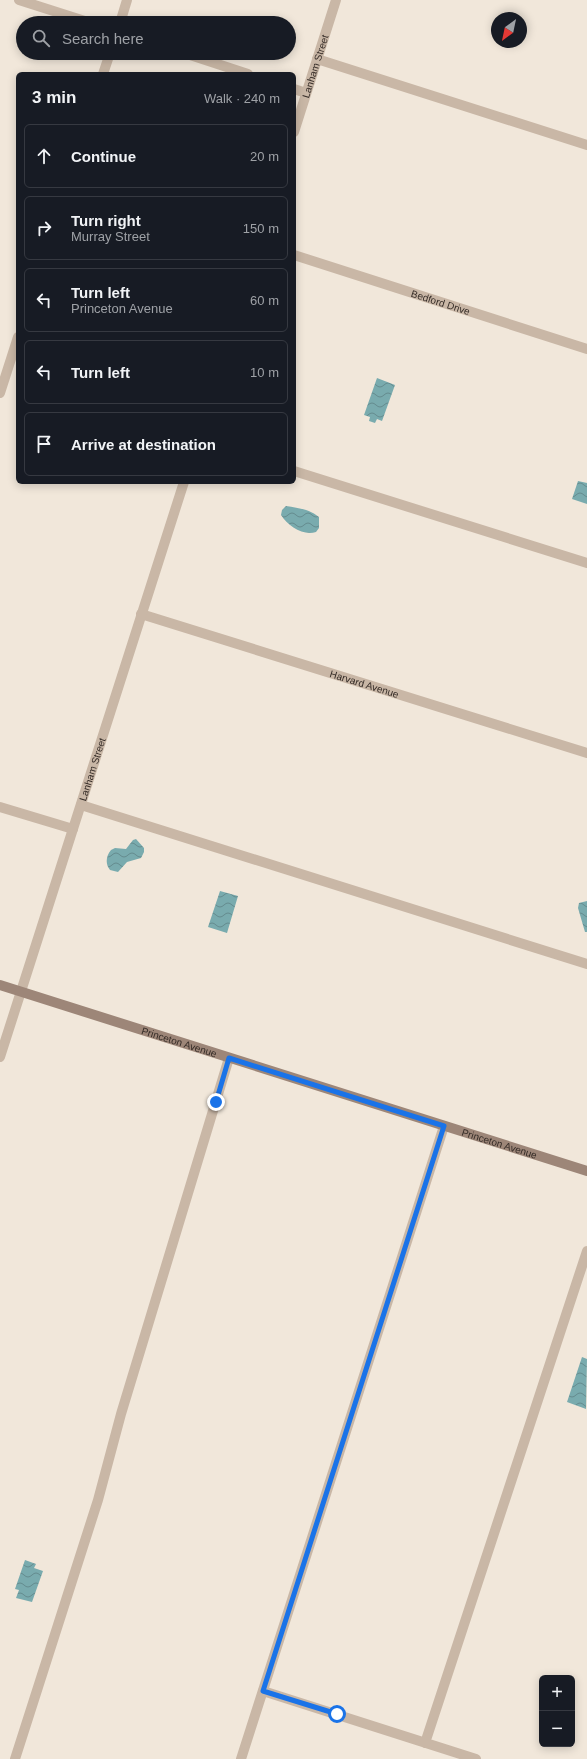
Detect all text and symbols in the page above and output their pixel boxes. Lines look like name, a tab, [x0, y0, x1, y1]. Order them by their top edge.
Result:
north arrow	[491, 12, 527, 48]
search box	[16, 16, 296, 60]
icon: search	[30, 27, 52, 49]
text: Search here	[62, 30, 144, 47]
street label: Lanham Street	[300, 33, 330, 99]
text: 3 min	[32, 88, 76, 107]
text: Walk · 240 m	[204, 91, 280, 106]
icon: ahead	[33, 145, 55, 167]
text: Continue	[71, 148, 136, 165]
text: 20 m	[250, 149, 279, 164]
text: Turn right	[71, 212, 141, 229]
icon: right	[33, 217, 55, 239]
text: 150 m	[243, 221, 279, 236]
text: Murray Street	[71, 229, 150, 244]
text: Turn left	[71, 284, 130, 301]
street label: Bedford Drive	[410, 287, 472, 317]
icon: left	[33, 289, 55, 311]
text: 60 m	[250, 293, 279, 308]
text: Princeton Avenue	[71, 301, 173, 316]
icon: left	[33, 361, 55, 383]
text: Turn left	[71, 364, 130, 381]
text: 10 m	[250, 365, 279, 380]
icon: arrive	[33, 433, 55, 455]
text: Arrive at destination	[71, 436, 216, 453]
street label: Harvard Avenue	[329, 668, 401, 700]
street label: Lanham Street	[77, 736, 107, 802]
street label: Princeton Avenue	[140, 1025, 219, 1059]
route end	[207, 1093, 225, 1111]
street label: Princeton Avenue	[461, 1126, 539, 1160]
map controls	[539, 1675, 575, 1747]
button: +	[539, 1675, 575, 1711]
route start	[328, 1705, 346, 1723]
button: −	[539, 1711, 575, 1747]

